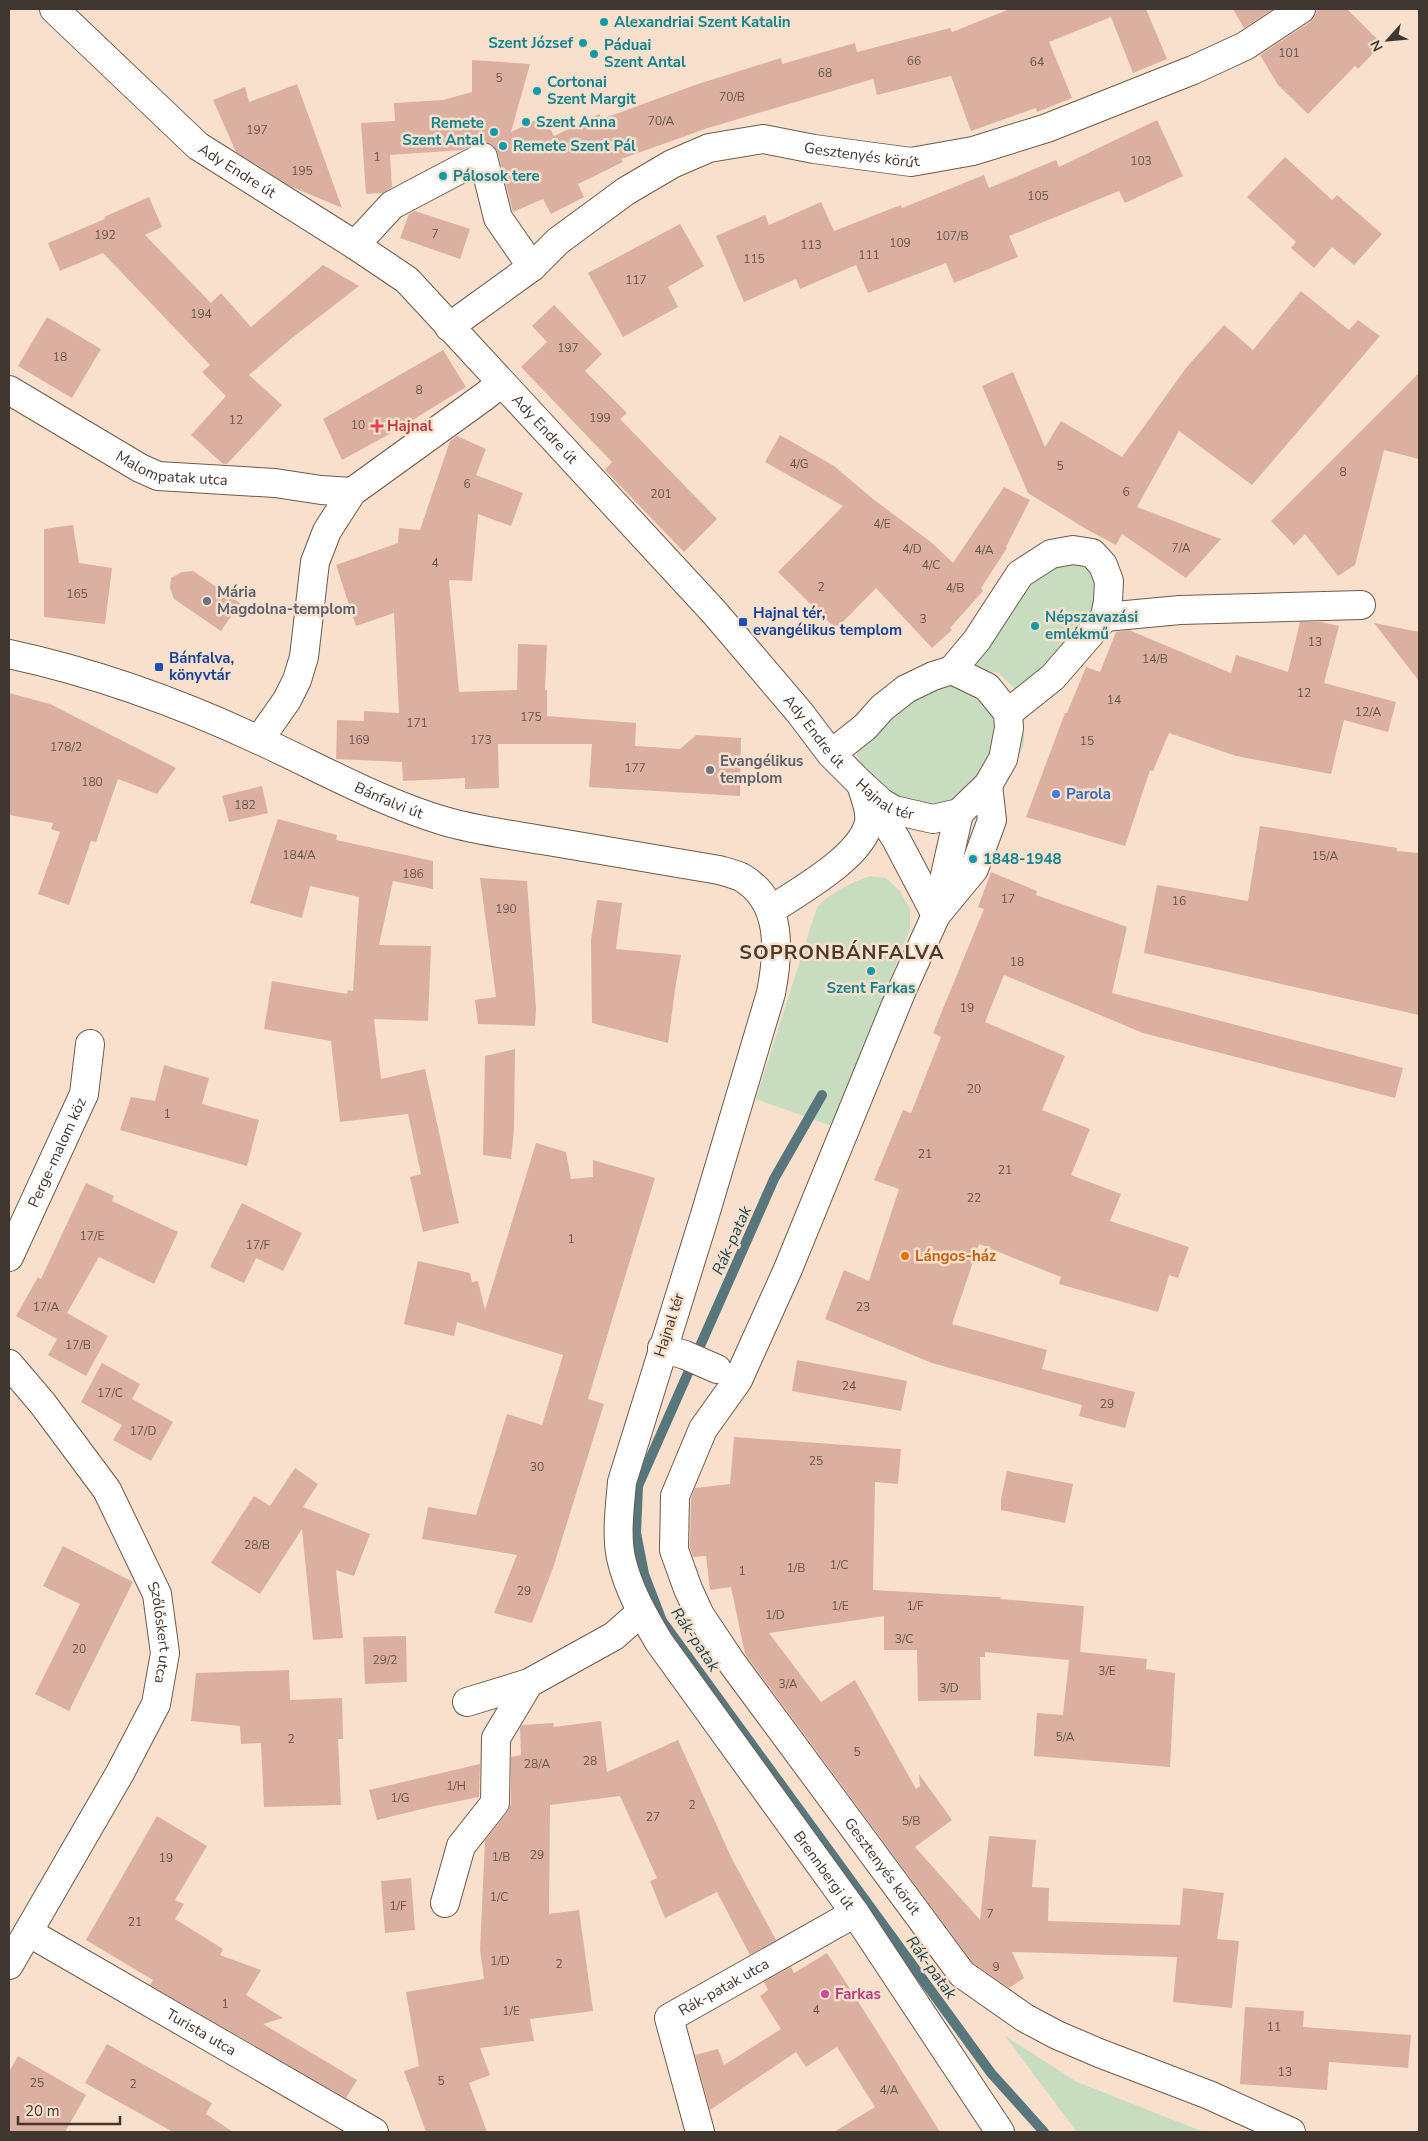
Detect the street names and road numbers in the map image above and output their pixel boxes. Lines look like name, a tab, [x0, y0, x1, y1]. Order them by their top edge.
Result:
street label: Gesztenyés körút	[802, 137, 922, 172]
street label: Ady Endre út	[195, 139, 280, 203]
street label: Ady Endre út	[508, 390, 583, 469]
street label: Malompatak utca	[112, 446, 228, 490]
street label: Ady Endre út	[779, 691, 850, 773]
street label: Hajnal tér	[851, 774, 917, 824]
street label: Bánfalvi út	[351, 777, 426, 824]
street label: Perge-malom köz	[23, 1094, 91, 1211]
street label: Hajnal tér	[649, 1290, 689, 1360]
street label: Szőlőskert utca	[143, 1578, 175, 1685]
street label: Gesztenyés körút	[840, 1814, 925, 1919]
street label: Brennbergi út	[789, 1827, 860, 1914]
street label: Rák-patak utca	[675, 1954, 773, 2021]
street label: Turista utca	[162, 2004, 240, 2060]

